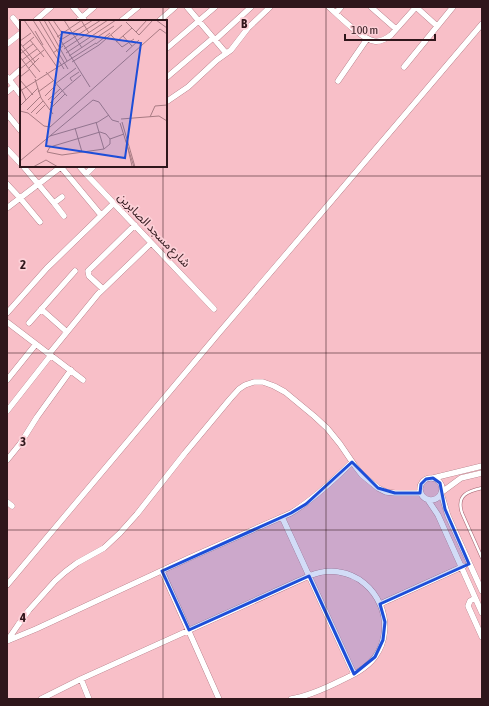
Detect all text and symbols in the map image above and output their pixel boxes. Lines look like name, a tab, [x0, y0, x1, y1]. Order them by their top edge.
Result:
text: B	[241, 16, 248, 31]
scale bar	[345, 16, 435, 42]
inset map	[20, 20, 167, 167]
text: 100 m	[351, 23, 378, 37]
street label: شارع مسجد الصابرين	[113, 190, 193, 272]
text: 2	[20, 257, 26, 272]
text: 3	[20, 434, 26, 449]
text: 4	[19, 610, 26, 625]

